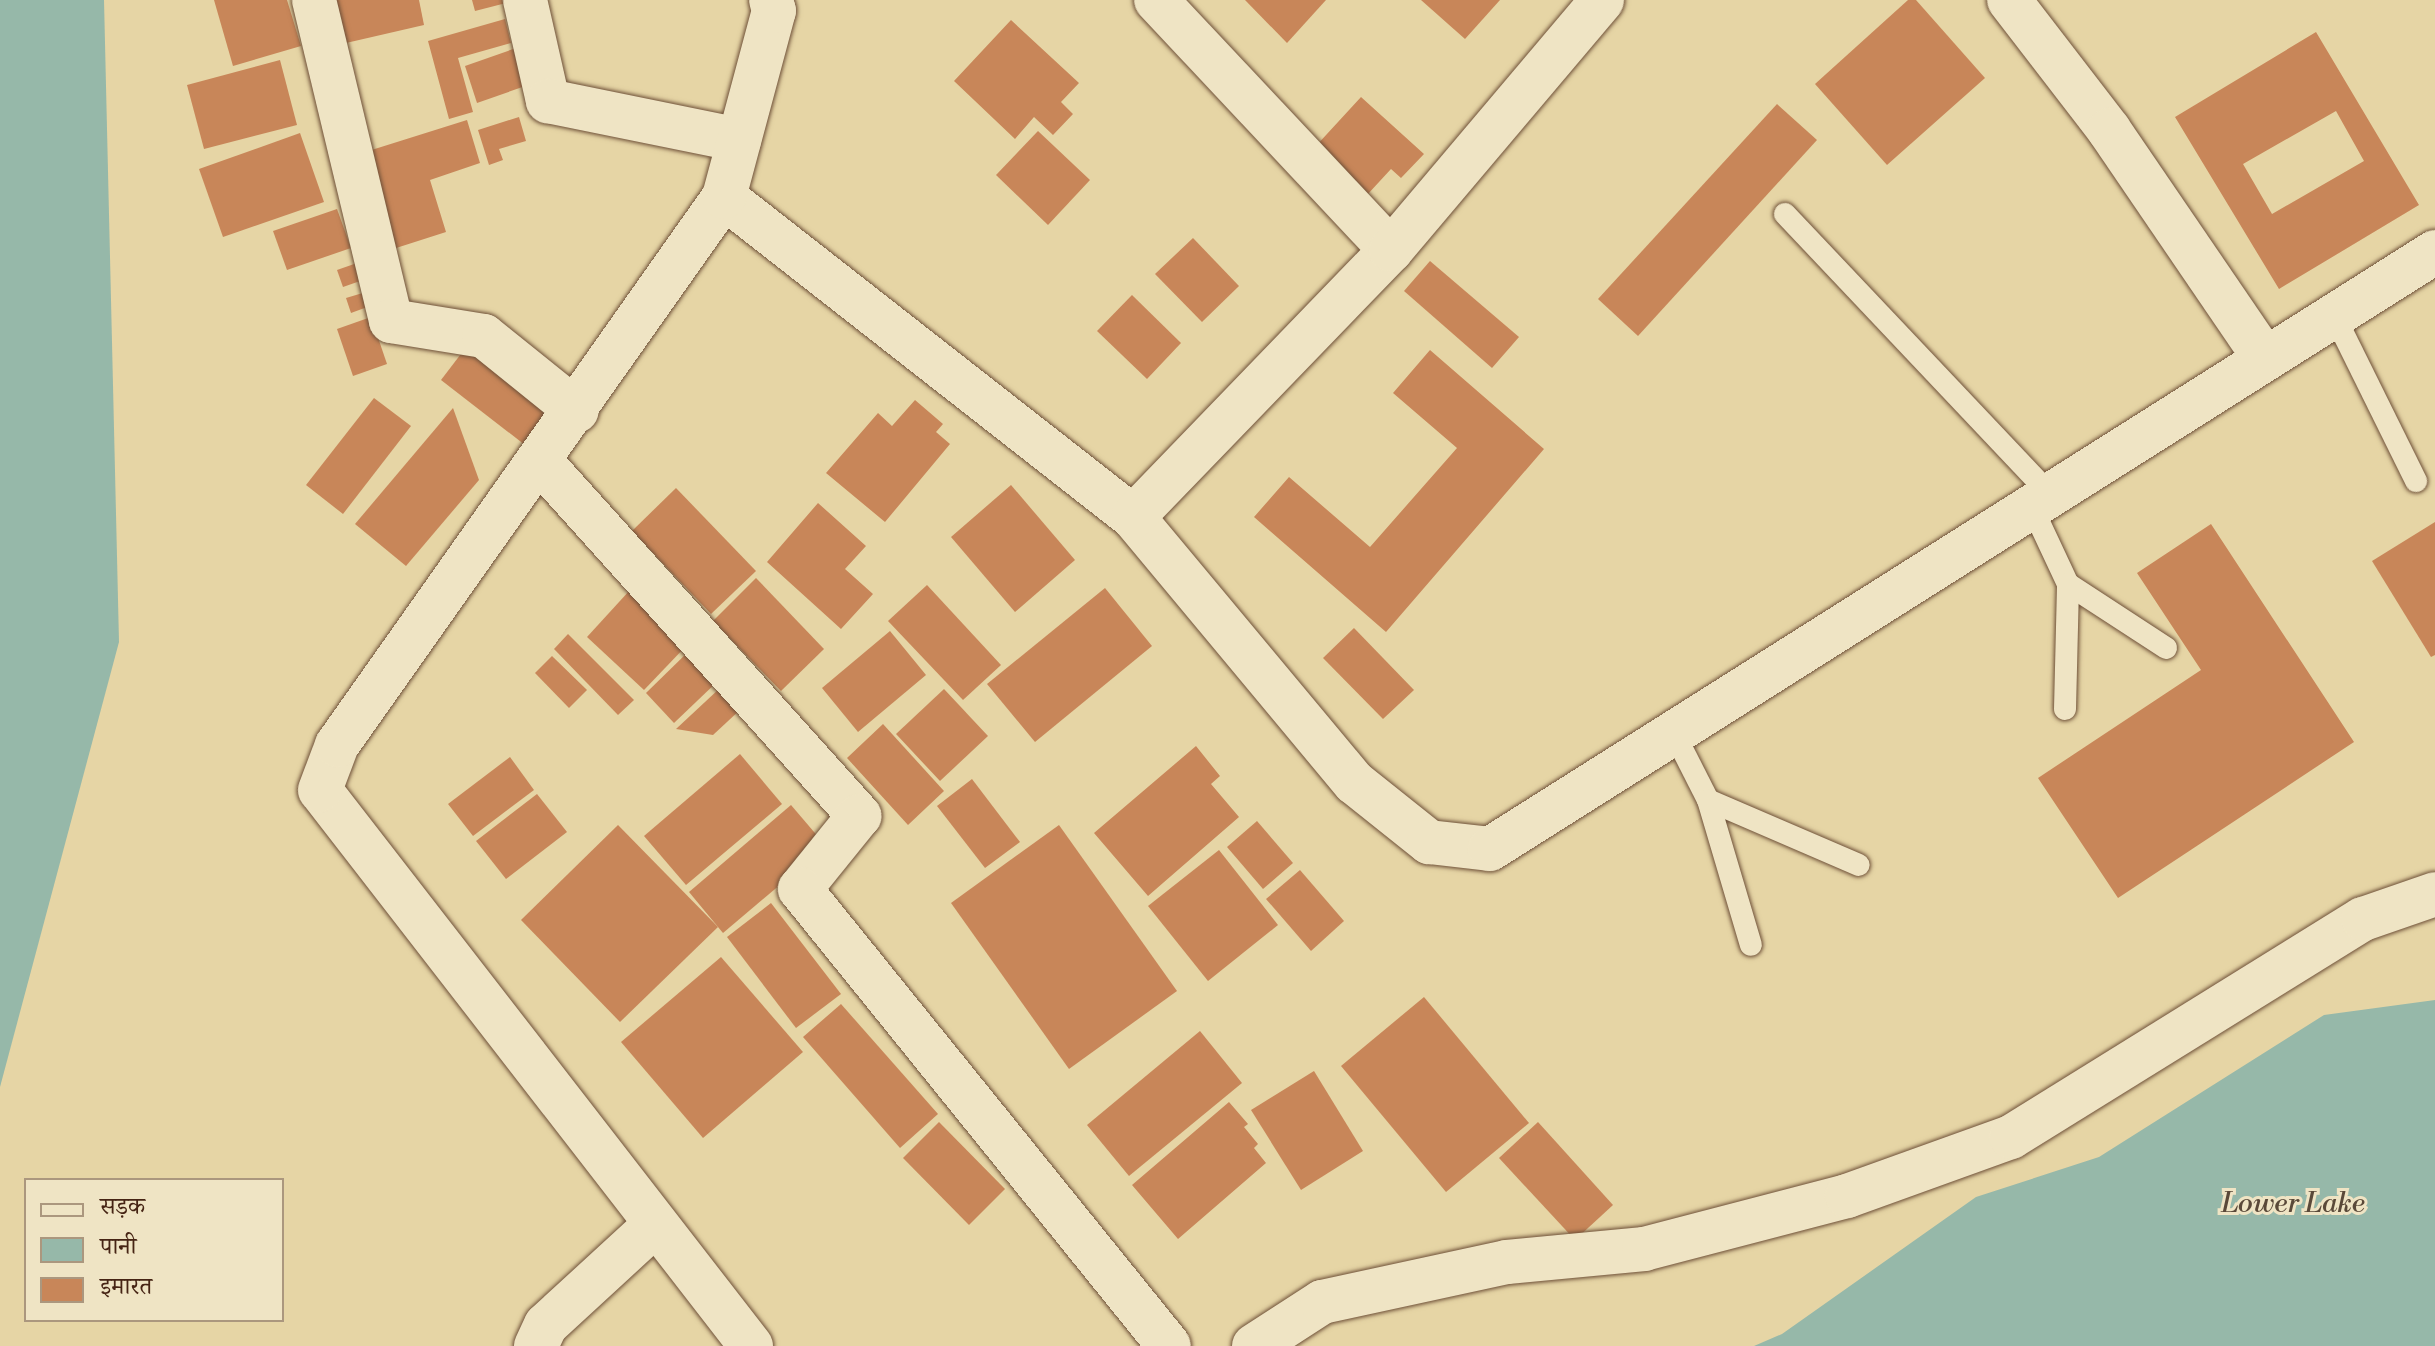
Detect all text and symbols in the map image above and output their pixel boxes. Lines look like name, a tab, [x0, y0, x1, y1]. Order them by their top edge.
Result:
legend	[24, 1178, 284, 1322]
water label: Lower Lake	[2221, 1187, 2365, 1221]
text: सड़क	[100, 1192, 145, 1222]
text: पानी	[100, 1232, 137, 1262]
text: इमारत	[100, 1272, 152, 1302]

